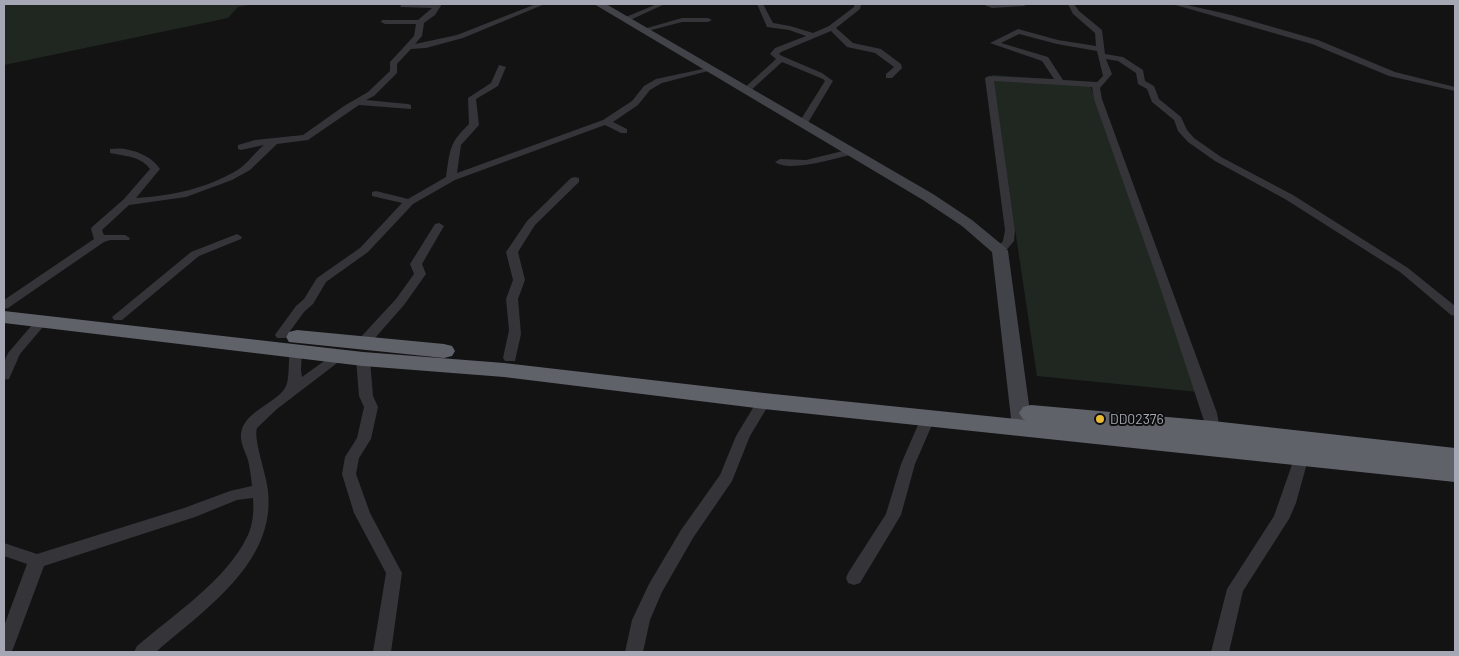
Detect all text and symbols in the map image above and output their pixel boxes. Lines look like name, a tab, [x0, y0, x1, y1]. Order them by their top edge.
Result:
place label: DD02376	[1110, 411, 1164, 427]
marker: DD02376	[1094, 413, 1106, 425]

